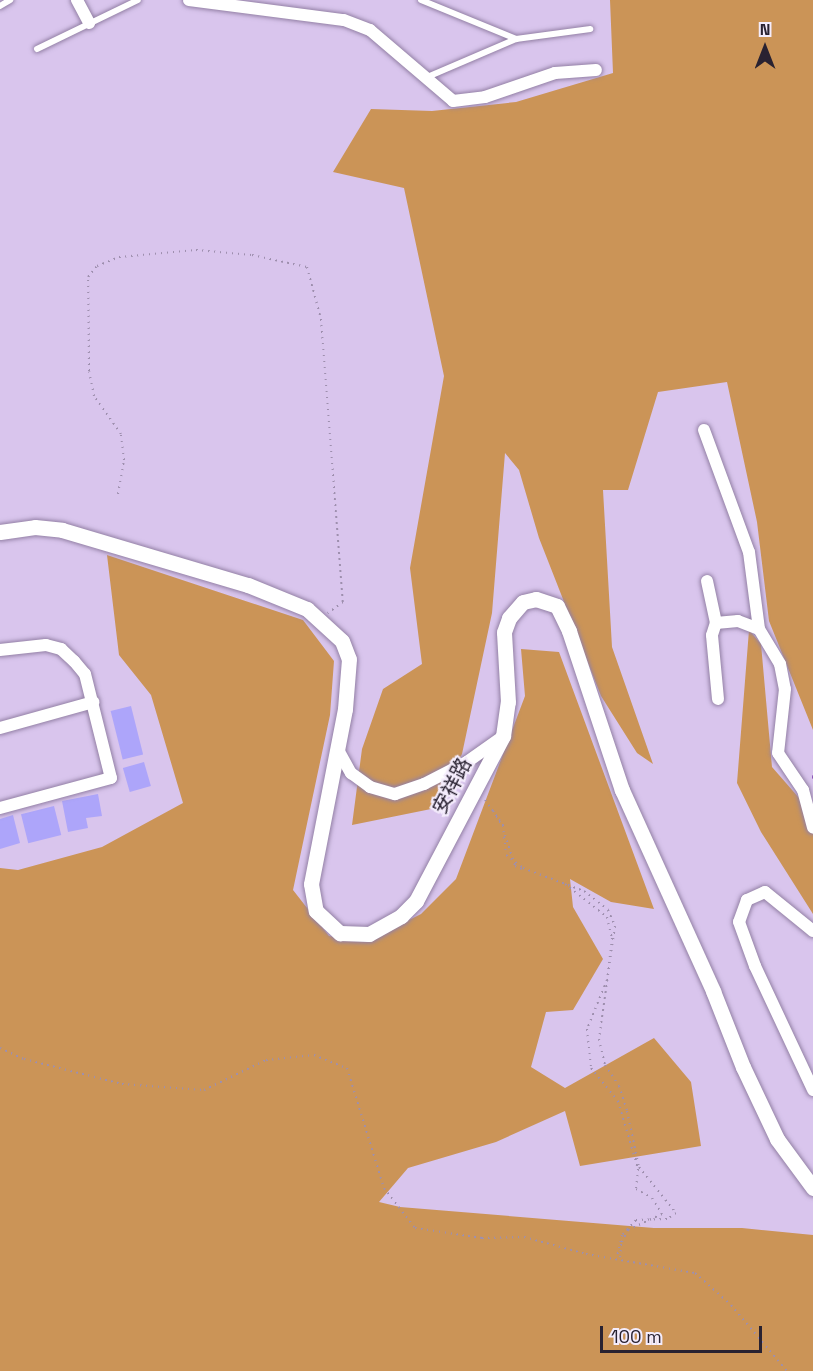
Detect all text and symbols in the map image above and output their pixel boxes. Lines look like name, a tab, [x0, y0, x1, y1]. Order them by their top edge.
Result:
north arrow	[735, 18, 795, 78]
text: N	[760, 19, 770, 40]
street label: 安祥路	[428, 754, 476, 818]
scale bar	[603, 1314, 765, 1352]
text: 100 m	[611, 1325, 662, 1348]

